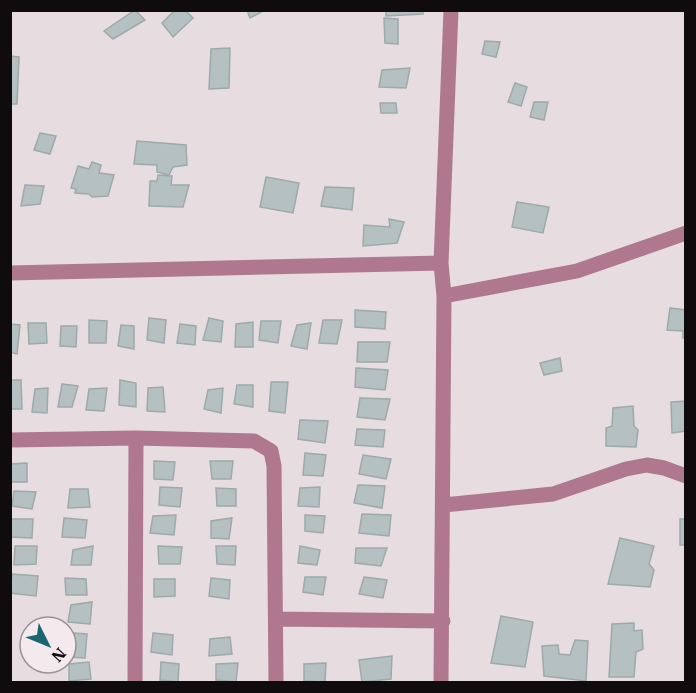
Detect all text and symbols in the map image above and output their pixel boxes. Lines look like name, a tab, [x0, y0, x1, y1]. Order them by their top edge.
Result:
north arrow	[18, 615, 78, 675]
text: N	[47, 644, 71, 667]

